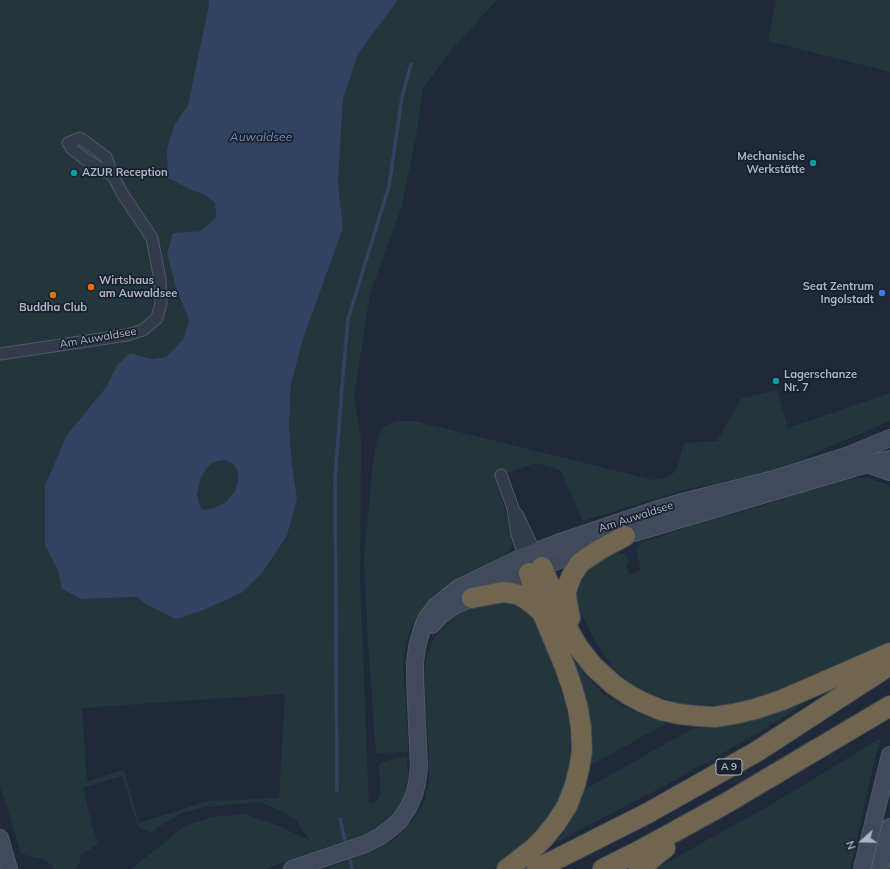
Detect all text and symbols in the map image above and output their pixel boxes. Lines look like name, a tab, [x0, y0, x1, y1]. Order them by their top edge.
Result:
water label: Auwaldsee	[230, 130, 292, 144]
place label: Mechanische Werkstätte	[737, 150, 805, 176]
marker: Mechanische Werkstätte	[808, 158, 818, 168]
place label: AZUR Reception	[82, 166, 168, 180]
marker: AZUR Reception	[69, 168, 79, 178]
place label: Wirtshaus am Auwaldsee	[99, 274, 177, 300]
place label: Seat Zentrum Ingolstadt	[803, 280, 874, 306]
marker: Wirtshaus am Auwaldsee	[86, 282, 96, 292]
marker: Seat Zentrum Ingolstadt	[877, 288, 887, 298]
marker: Buddha Club	[48, 290, 58, 300]
place label: Buddha Club	[19, 301, 87, 315]
street label: Am Auwaldsee	[59, 325, 137, 351]
place label: Lagerschanze Nr. 7	[784, 368, 857, 394]
marker: Lagerschanze Nr. 7	[771, 376, 781, 386]
street label: Am Auwaldsee	[597, 499, 675, 535]
road number: A 9	[716, 759, 742, 775]
north arrow	[842, 821, 882, 861]
text: N	[843, 839, 859, 851]

